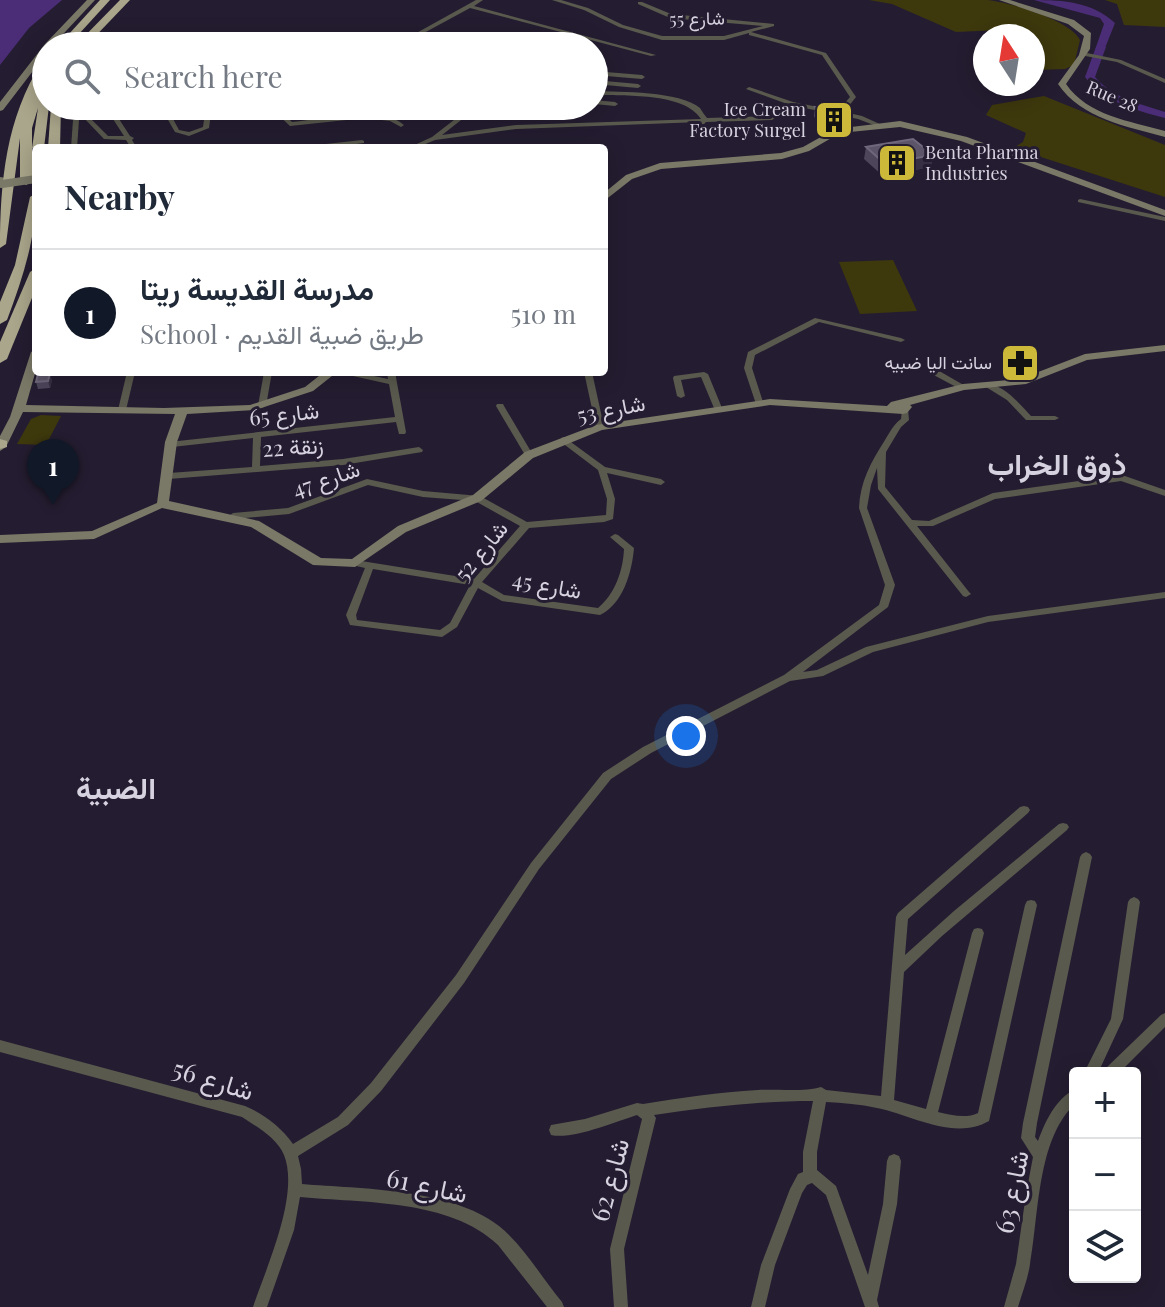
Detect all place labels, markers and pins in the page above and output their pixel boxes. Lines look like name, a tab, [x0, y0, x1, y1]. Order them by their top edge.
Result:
place label: Ice Cream Factory Surgel	[689, 97, 806, 142]
building icon: Ice Cream Factory Surgel	[813, 99, 855, 141]
place label: Benta Pharma Industries	[925, 140, 1039, 185]
building icon: Benta Pharma Industries	[876, 142, 918, 184]
pharmacy icon: سانت اليا ضبيه	[999, 342, 1041, 384]
place label: سانت اليا ضبيه	[885, 350, 992, 374]
pin: 1	[27, 439, 79, 505]

